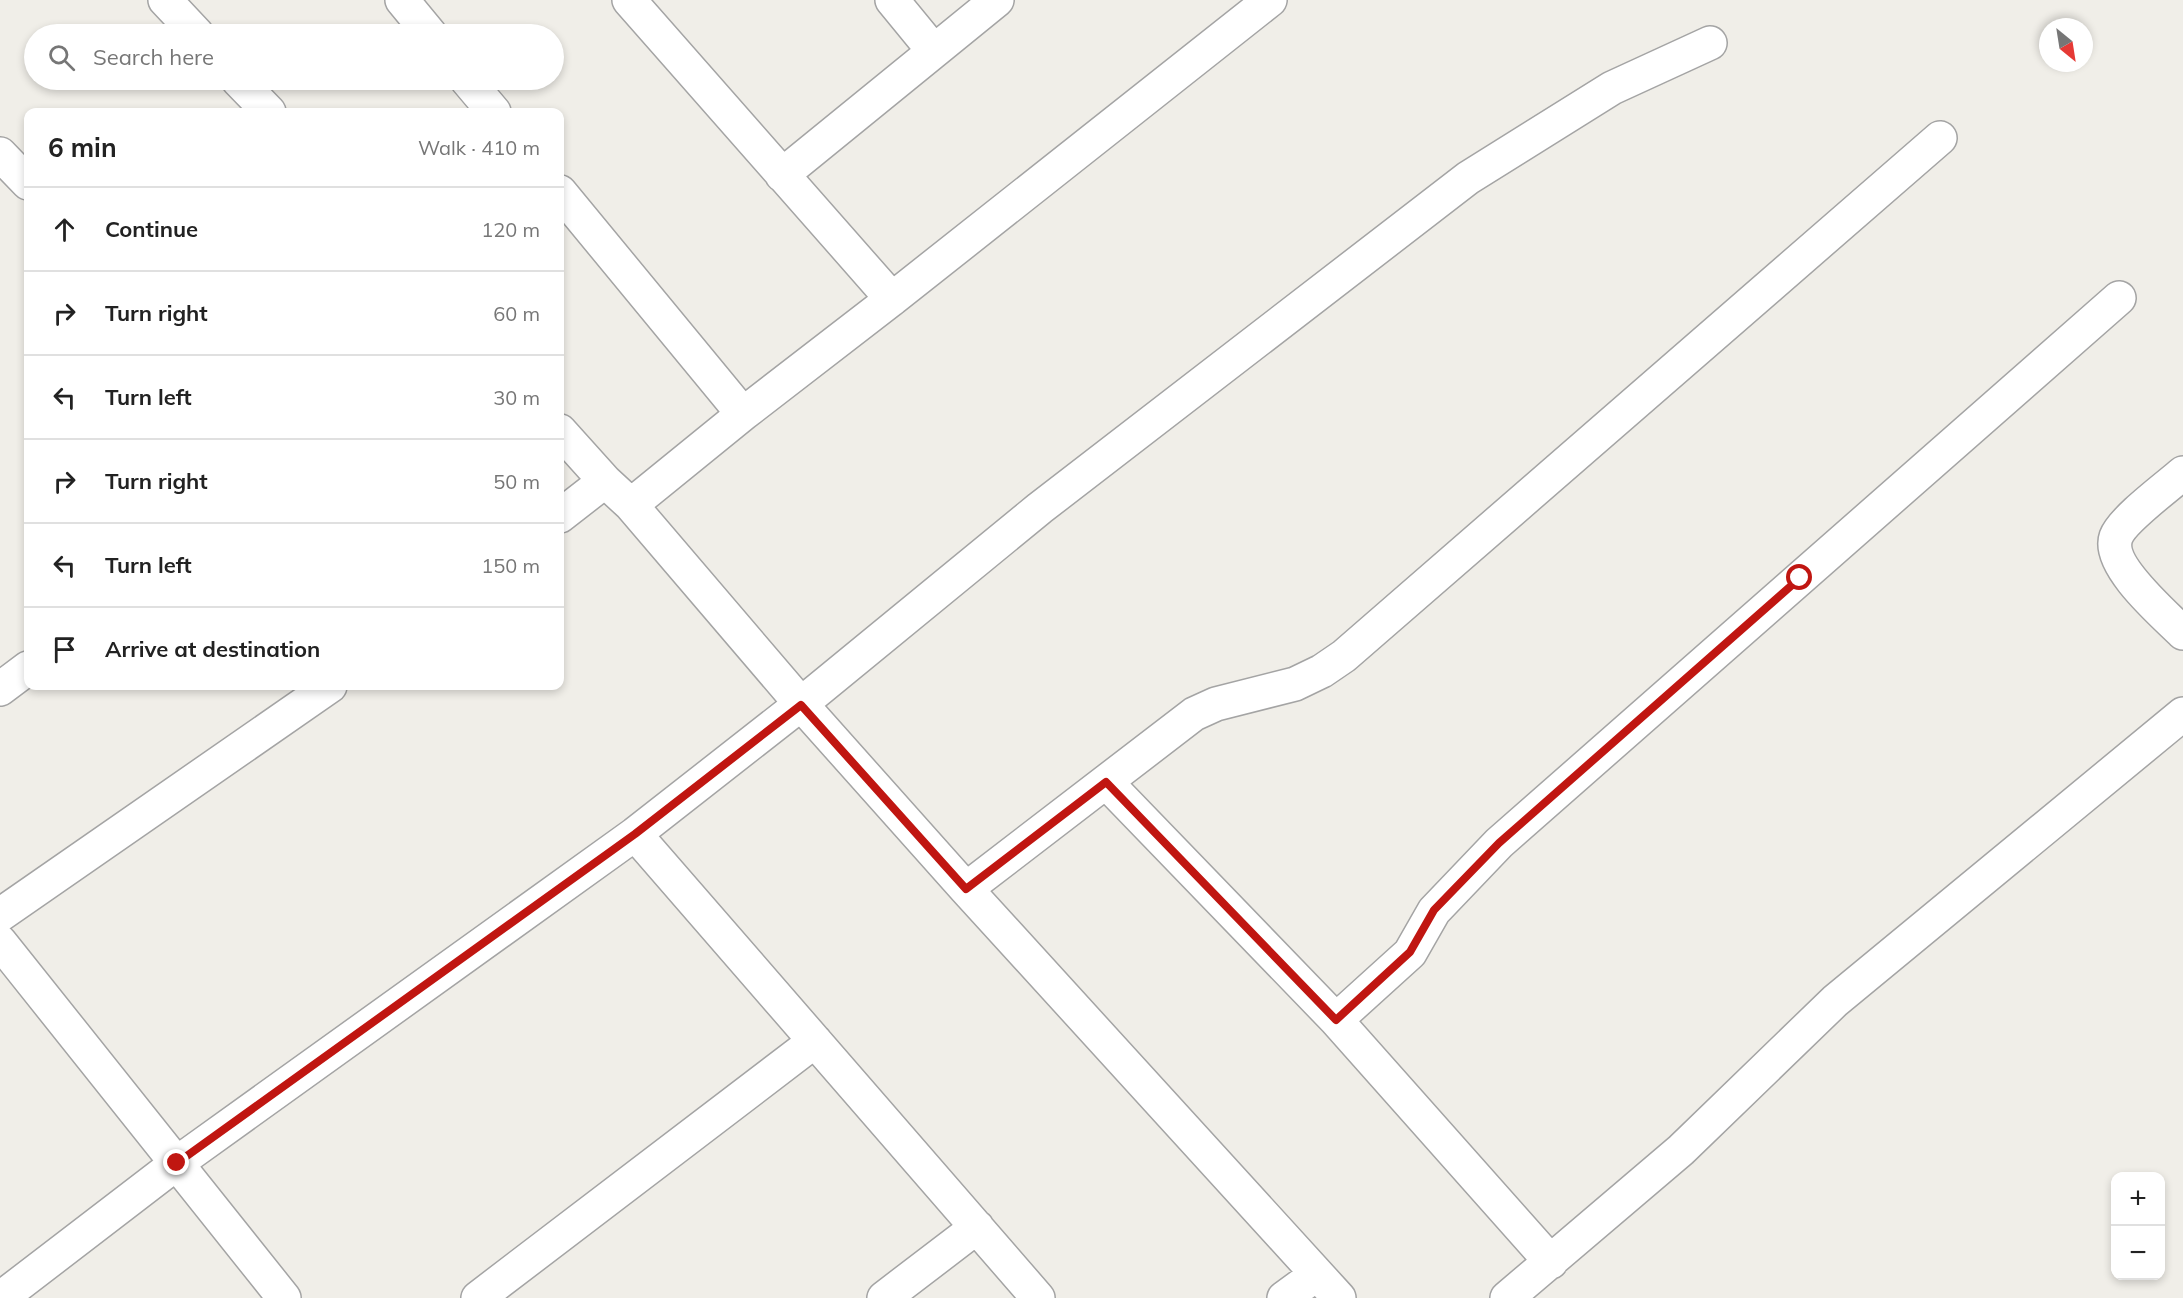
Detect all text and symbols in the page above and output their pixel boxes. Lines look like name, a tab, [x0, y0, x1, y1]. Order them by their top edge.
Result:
north arrow	[2039, 18, 2093, 72]
search box	[24, 24, 564, 90]
icon: search	[45, 41, 78, 74]
text: Search here	[93, 43, 214, 71]
text: 6 min	[48, 131, 117, 164]
text: Walk · 410 m	[418, 135, 540, 160]
icon: ahead	[48, 213, 81, 246]
text: Continue	[105, 215, 198, 243]
text: 120 m	[481, 217, 540, 242]
icon: right	[48, 297, 81, 330]
text: Turn right	[105, 299, 208, 327]
text: 60 m	[493, 301, 540, 326]
icon: left	[48, 381, 81, 414]
text: Turn left	[105, 383, 192, 411]
text: 30 m	[493, 385, 540, 410]
icon: right	[48, 465, 81, 498]
text: Turn right	[105, 467, 208, 495]
text: 50 m	[493, 469, 540, 494]
icon: left	[48, 549, 81, 582]
text: Turn left	[105, 551, 192, 579]
text: 150 m	[481, 553, 540, 578]
route start	[1786, 564, 1812, 590]
icon: arrive	[48, 633, 81, 666]
text: Arrive at destination	[105, 635, 320, 663]
route end	[163, 1149, 189, 1175]
map controls	[2111, 1172, 2165, 1280]
button: +	[2111, 1172, 2165, 1226]
button: −	[2111, 1226, 2165, 1280]

